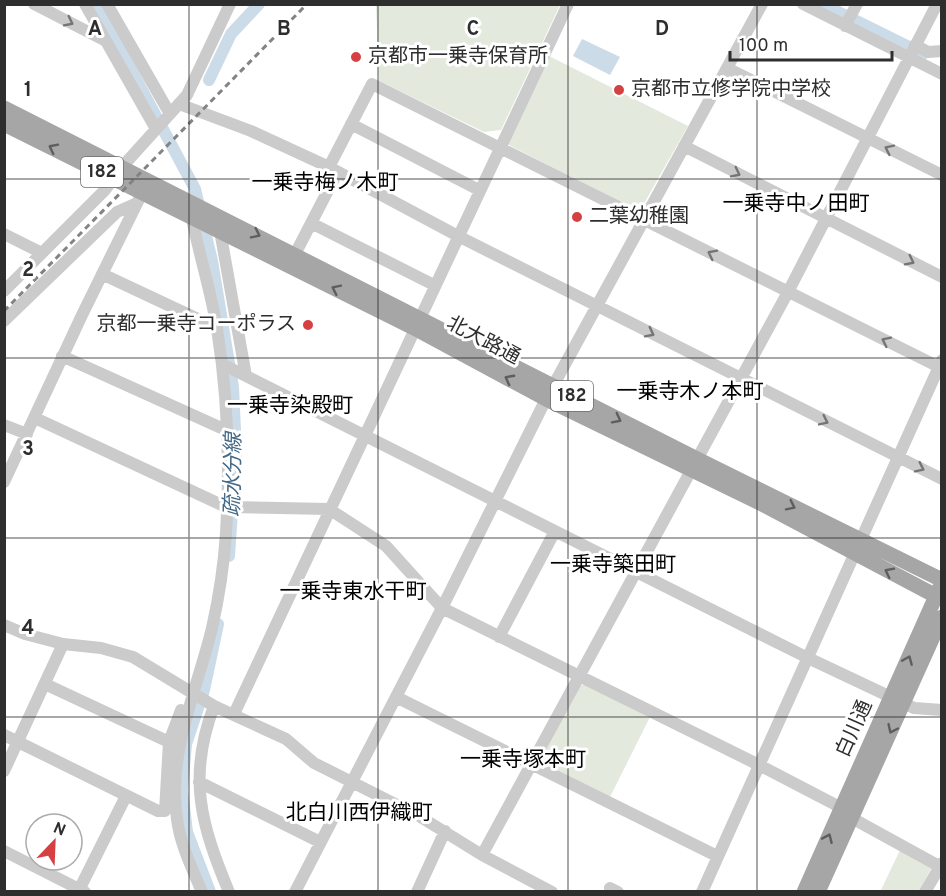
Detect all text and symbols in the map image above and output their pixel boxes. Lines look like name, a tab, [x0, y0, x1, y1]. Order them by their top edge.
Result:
one-way arrow	[63, 15, 73, 26]
text: A	[88, 17, 102, 43]
text: B	[277, 17, 291, 43]
text: C	[467, 17, 479, 43]
text: D	[655, 17, 669, 43]
scale bar	[730, 24, 892, 62]
text: 100 m	[739, 35, 788, 58]
place label: 京都市一乗寺保育所	[368, 44, 548, 70]
marker: 京都市一乗寺保育所	[349, 50, 363, 64]
place label: 京都市立修学院中学校	[631, 77, 831, 103]
text: 1	[24, 78, 32, 104]
marker: 京都市立修学院中学校	[612, 83, 626, 97]
one-way arrow	[48, 143, 59, 155]
one-way arrow	[884, 144, 895, 156]
road number: 182	[81, 157, 123, 187]
one-way arrow	[730, 165, 741, 177]
district label: 一乗寺梅ノ木町	[252, 170, 399, 197]
district label: 一乗寺中ノ田町	[723, 191, 870, 218]
place label: 二葉幼稚園	[589, 204, 689, 230]
marker: 二葉幼稚園	[570, 210, 584, 224]
one-way arrow	[250, 227, 261, 239]
one-way arrow	[707, 250, 718, 261]
one-way arrow	[904, 254, 914, 265]
text: 2	[22, 258, 34, 284]
one-way arrow	[331, 285, 342, 297]
street label: 北大路通	[442, 311, 524, 371]
place label: 京都一乗寺コーポラス	[96, 312, 296, 338]
marker: 京都一乗寺コーポラス	[301, 318, 315, 332]
one-way arrow	[643, 326, 654, 337]
one-way arrow	[882, 337, 893, 348]
one-way arrow	[505, 375, 515, 386]
district label: 一乗寺木ノ本町	[617, 379, 764, 406]
road number: 182	[551, 381, 593, 411]
district label: 一乗寺染殿町	[227, 393, 353, 420]
one-way arrow	[611, 411, 622, 423]
one-way arrow	[817, 414, 828, 425]
water label: 疏水分線	[220, 430, 248, 517]
text: 3	[22, 437, 34, 463]
one-way arrow	[913, 461, 924, 473]
one-way arrow	[785, 498, 796, 510]
district label: 一乗寺築田町	[550, 552, 676, 579]
one-way arrow	[884, 568, 895, 579]
district label: 一乗寺東水干町	[280, 579, 427, 606]
text: 4	[22, 616, 34, 642]
one-way arrow	[901, 656, 913, 667]
street label: 白川通	[831, 696, 879, 762]
one-way arrow	[888, 722, 900, 733]
district label: 一乗寺塚本町	[460, 747, 586, 774]
district label: 北白川西伊織町	[286, 800, 433, 827]
north arrow	[24, 812, 84, 872]
text: N	[50, 819, 68, 841]
one-way arrow	[821, 834, 833, 845]

